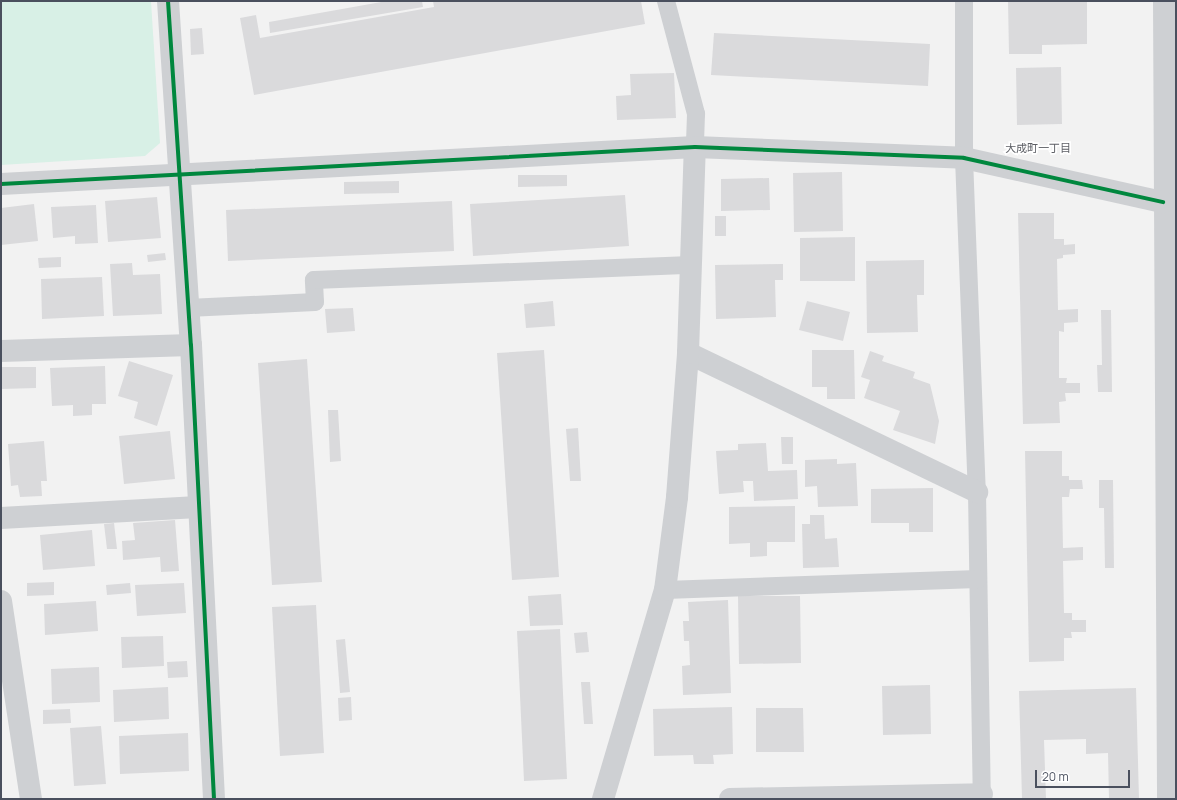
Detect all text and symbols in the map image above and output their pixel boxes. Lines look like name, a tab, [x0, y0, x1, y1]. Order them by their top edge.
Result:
district label: 大成町一丁目	[1005, 141, 1071, 155]
scale bar	[1037, 762, 1132, 788]
text: 20 m	[1042, 768, 1069, 785]

